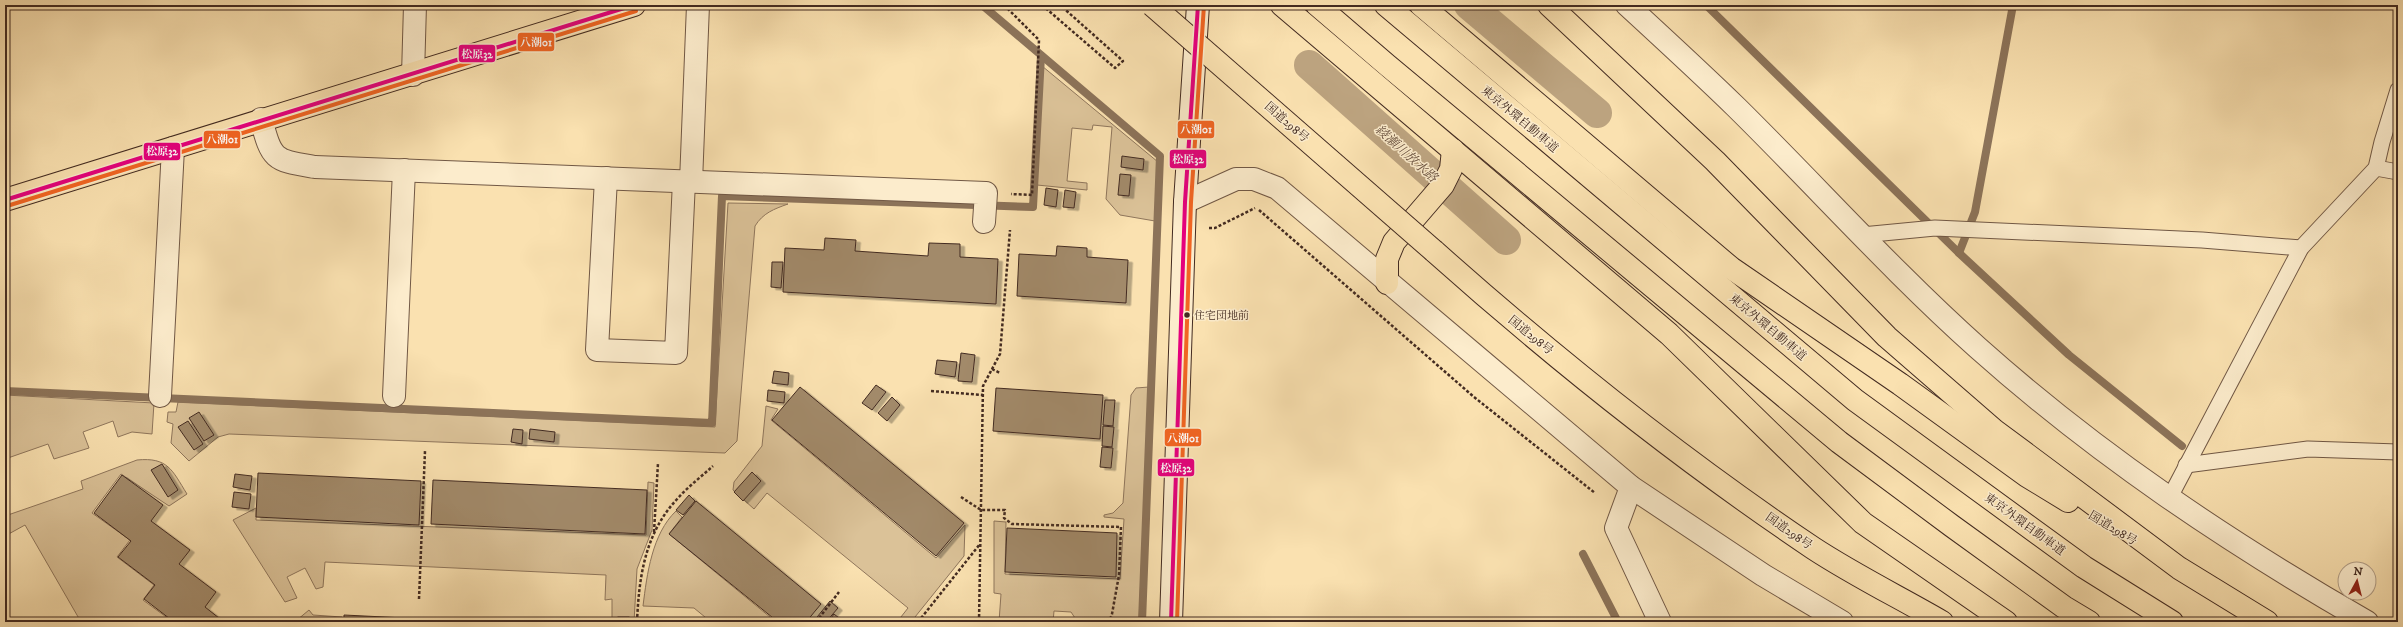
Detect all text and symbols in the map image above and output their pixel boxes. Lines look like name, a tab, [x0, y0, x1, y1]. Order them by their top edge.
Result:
line badge: 八潮01	[517, 32, 555, 52]
text: 八潮01	[520, 36, 552, 50]
line badge: 松原32	[458, 44, 496, 63]
text: 松原32	[461, 48, 493, 62]
street label: 東京外環自動車道	[1478, 83, 1561, 156]
street label: 国道298号	[1261, 99, 1312, 146]
line badge: 八潮01	[1177, 120, 1215, 139]
water label: 綾瀬川放水路	[1372, 122, 1441, 186]
text: 八潮01	[1180, 123, 1212, 137]
line badge: 八潮01	[203, 130, 241, 149]
text: 八潮01	[206, 133, 238, 147]
line badge: 松原32	[143, 142, 181, 161]
text: 松原32	[146, 145, 178, 159]
line badge: 松原32	[1169, 149, 1207, 169]
text: 松原32	[1172, 153, 1204, 167]
street label: 東京外環自動車道	[1726, 291, 1809, 364]
place label: 住宅団地前	[1194, 309, 1249, 323]
marker: 住宅団地前	[1182, 310, 1192, 320]
street label: 国道298号	[1505, 313, 1556, 358]
line badge: 八潮01	[1164, 428, 1202, 447]
text: 八潮01	[1167, 432, 1199, 446]
line badge: 松原32	[1157, 458, 1195, 477]
text: 松原32	[1160, 462, 1192, 476]
street label: 東京外環自動車道	[1981, 490, 2068, 559]
street label: 国道298号	[2086, 508, 2140, 549]
street label: 国道298号	[1762, 510, 1815, 553]
north arrow	[2337, 561, 2377, 601]
text: N	[2353, 565, 2363, 580]

